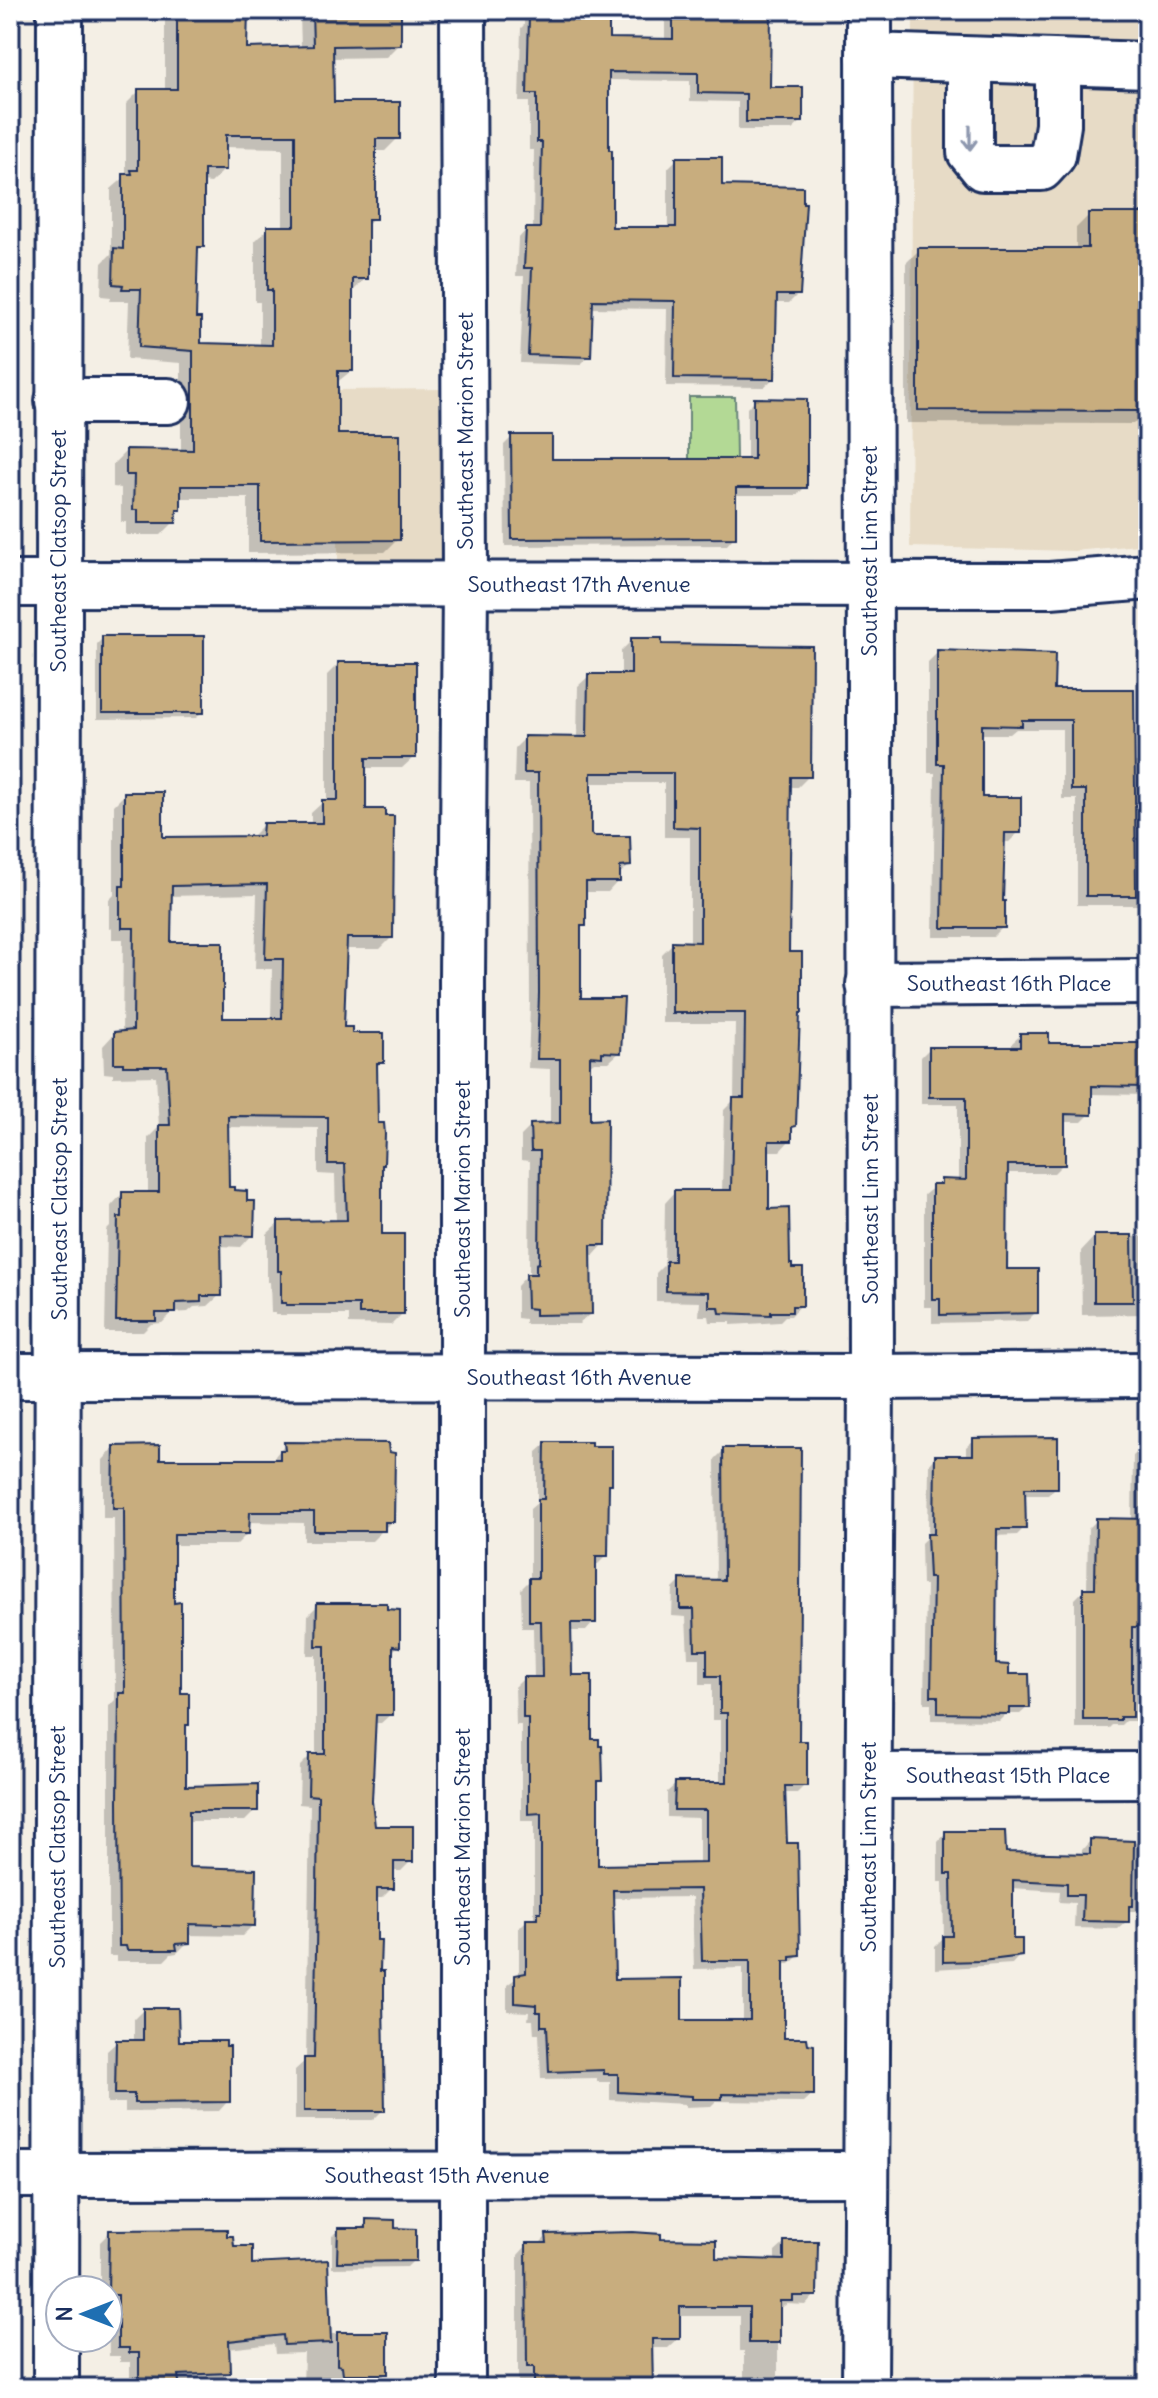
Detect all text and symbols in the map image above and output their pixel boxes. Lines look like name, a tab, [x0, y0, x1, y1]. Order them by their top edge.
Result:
one-way arrow	[962, 124, 978, 151]
street label: Southeast Marion Street	[451, 312, 479, 550]
street label: Southeast Clatsop Street	[44, 430, 72, 672]
street label: Southeast Linn Street	[855, 446, 883, 656]
street label: Southeast 17th Avenue	[467, 570, 691, 598]
street label: Southeast 16th Place	[907, 969, 1111, 997]
street label: Southeast Clatsop Street	[45, 1078, 73, 1320]
street label: Southeast Marion Street	[448, 1080, 476, 1318]
street label: Southeast Linn Street	[856, 1094, 884, 1304]
street label: Southeast 16th Avenue	[466, 1363, 692, 1391]
street label: Southeast Clatsop Street	[43, 1726, 71, 1968]
street label: Southeast Marion Street	[448, 1728, 476, 1966]
street label: Southeast Linn Street	[854, 1742, 882, 1952]
street label: Southeast 15th Place	[906, 1761, 1110, 1789]
street label: Southeast 15th Avenue	[324, 2161, 550, 2189]
north arrow	[44, 2274, 124, 2354]
text: N	[50, 2306, 78, 2322]

